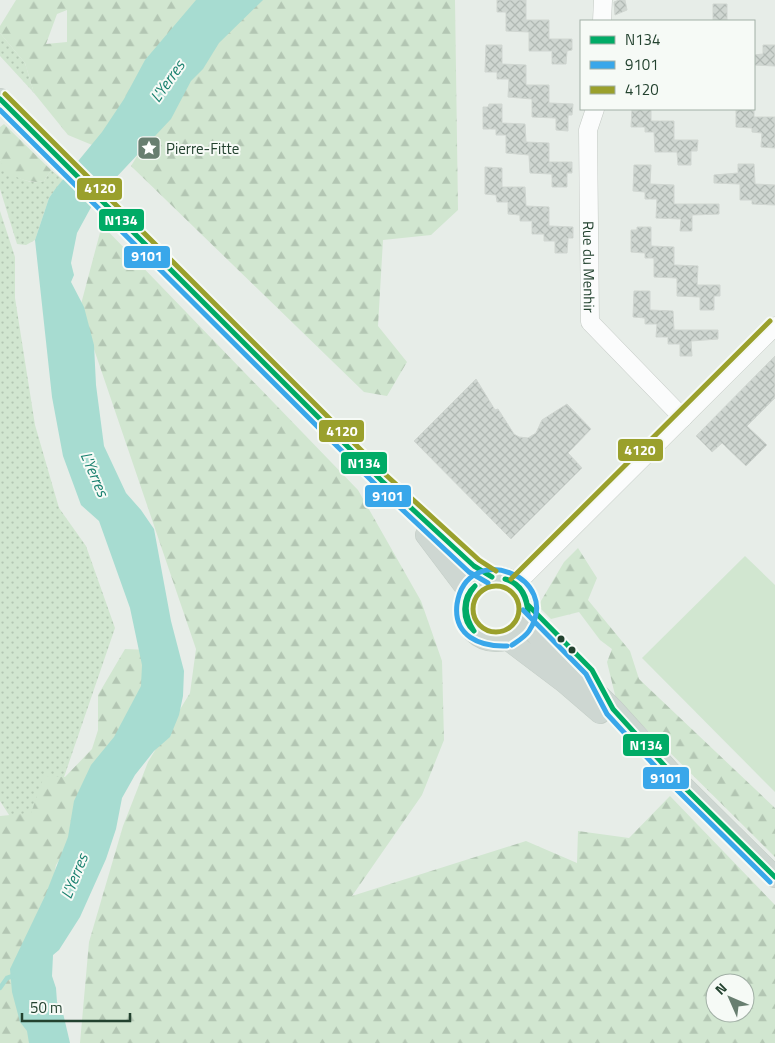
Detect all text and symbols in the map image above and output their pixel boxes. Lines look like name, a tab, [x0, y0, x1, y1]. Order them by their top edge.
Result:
legend	[580, 20, 755, 110]
text: N134	[625, 28, 660, 51]
text: 9101	[625, 53, 659, 76]
water label: L'Yerres	[144, 54, 191, 107]
text: 4120	[625, 78, 659, 101]
place icon: Pierre-Fitte	[136, 135, 162, 161]
place label: Pierre-Fitte	[166, 137, 239, 160]
line badge: 4120	[76, 177, 123, 201]
text: 4120	[84, 177, 116, 198]
line badge: N134	[98, 208, 145, 232]
text: N134	[104, 209, 138, 230]
street label: Rue du Menhir	[577, 221, 601, 313]
line badge: 9101	[123, 245, 171, 269]
text: 9101	[131, 245, 163, 266]
line badge: 4120	[318, 419, 365, 443]
text: 4120	[326, 420, 358, 441]
line badge: 4120	[617, 438, 664, 462]
text: 4120	[624, 439, 656, 460]
water label: L'Yerres	[75, 448, 116, 501]
line badge: N134	[340, 451, 388, 475]
text: N134	[347, 452, 381, 473]
line badge: 9101	[364, 484, 412, 508]
text: 9101	[372, 485, 404, 506]
unlabelled marker	[556, 634, 566, 644]
unlabelled marker	[567, 645, 577, 655]
line badge: N134	[622, 733, 670, 757]
text: N134	[629, 734, 663, 755]
line badge: 9101	[642, 766, 690, 790]
text: 9101	[650, 767, 682, 788]
water label: L'Yerres	[54, 849, 94, 902]
north arrow	[705, 973, 755, 1023]
text: N	[710, 978, 731, 999]
scale bar	[22, 990, 130, 1022]
text: 50 m	[30, 996, 63, 1019]

